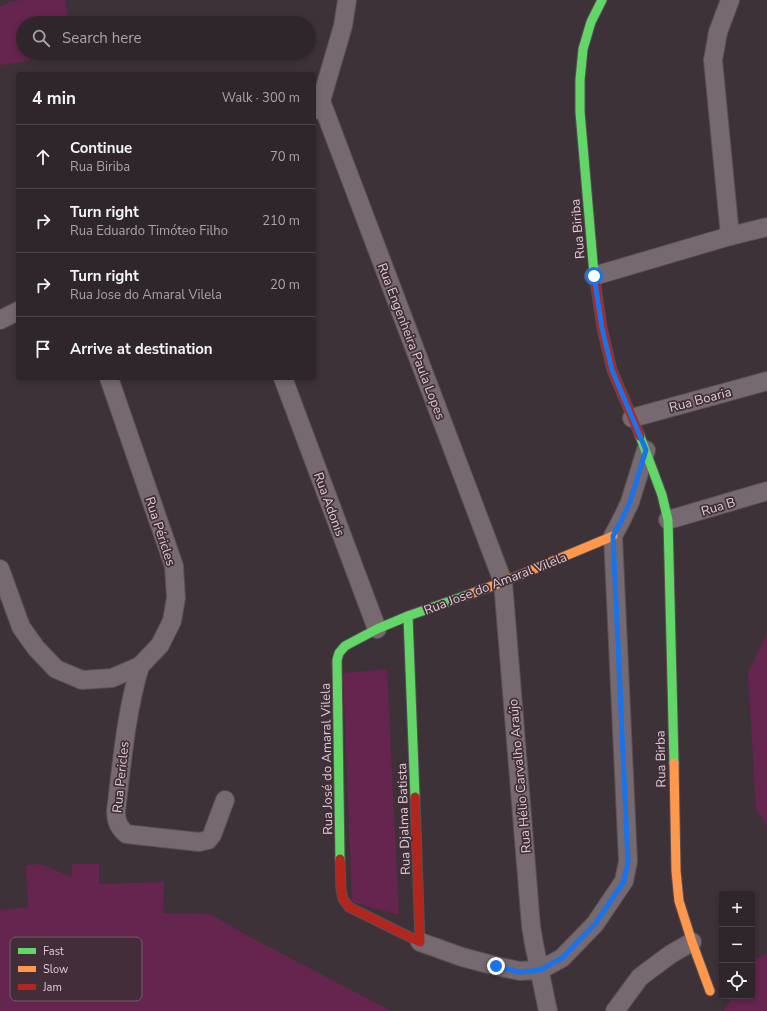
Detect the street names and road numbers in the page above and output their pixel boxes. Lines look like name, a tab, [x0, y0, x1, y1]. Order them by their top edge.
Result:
street label: Rua Biriba	[566, 198, 590, 260]
street label: Rua Engenheira Paula Lopes	[373, 260, 449, 422]
street label: Rua Boaria	[667, 383, 733, 417]
street label: Rua Adonis	[309, 470, 349, 539]
street label: Rua B	[699, 493, 738, 521]
street label: Rua Péricles	[140, 494, 180, 568]
street label: Rua Jose do Amaral Vilela	[421, 548, 569, 620]
street label: Rua José do Amaral Vilela	[317, 683, 337, 835]
street label: Rua Hélio Carvalho Araújo	[504, 698, 536, 854]
street label: Rua Birba	[652, 730, 670, 788]
street label: Rua Pericles	[108, 741, 134, 814]
street label: Rua Djalma Batista	[393, 763, 415, 875]

